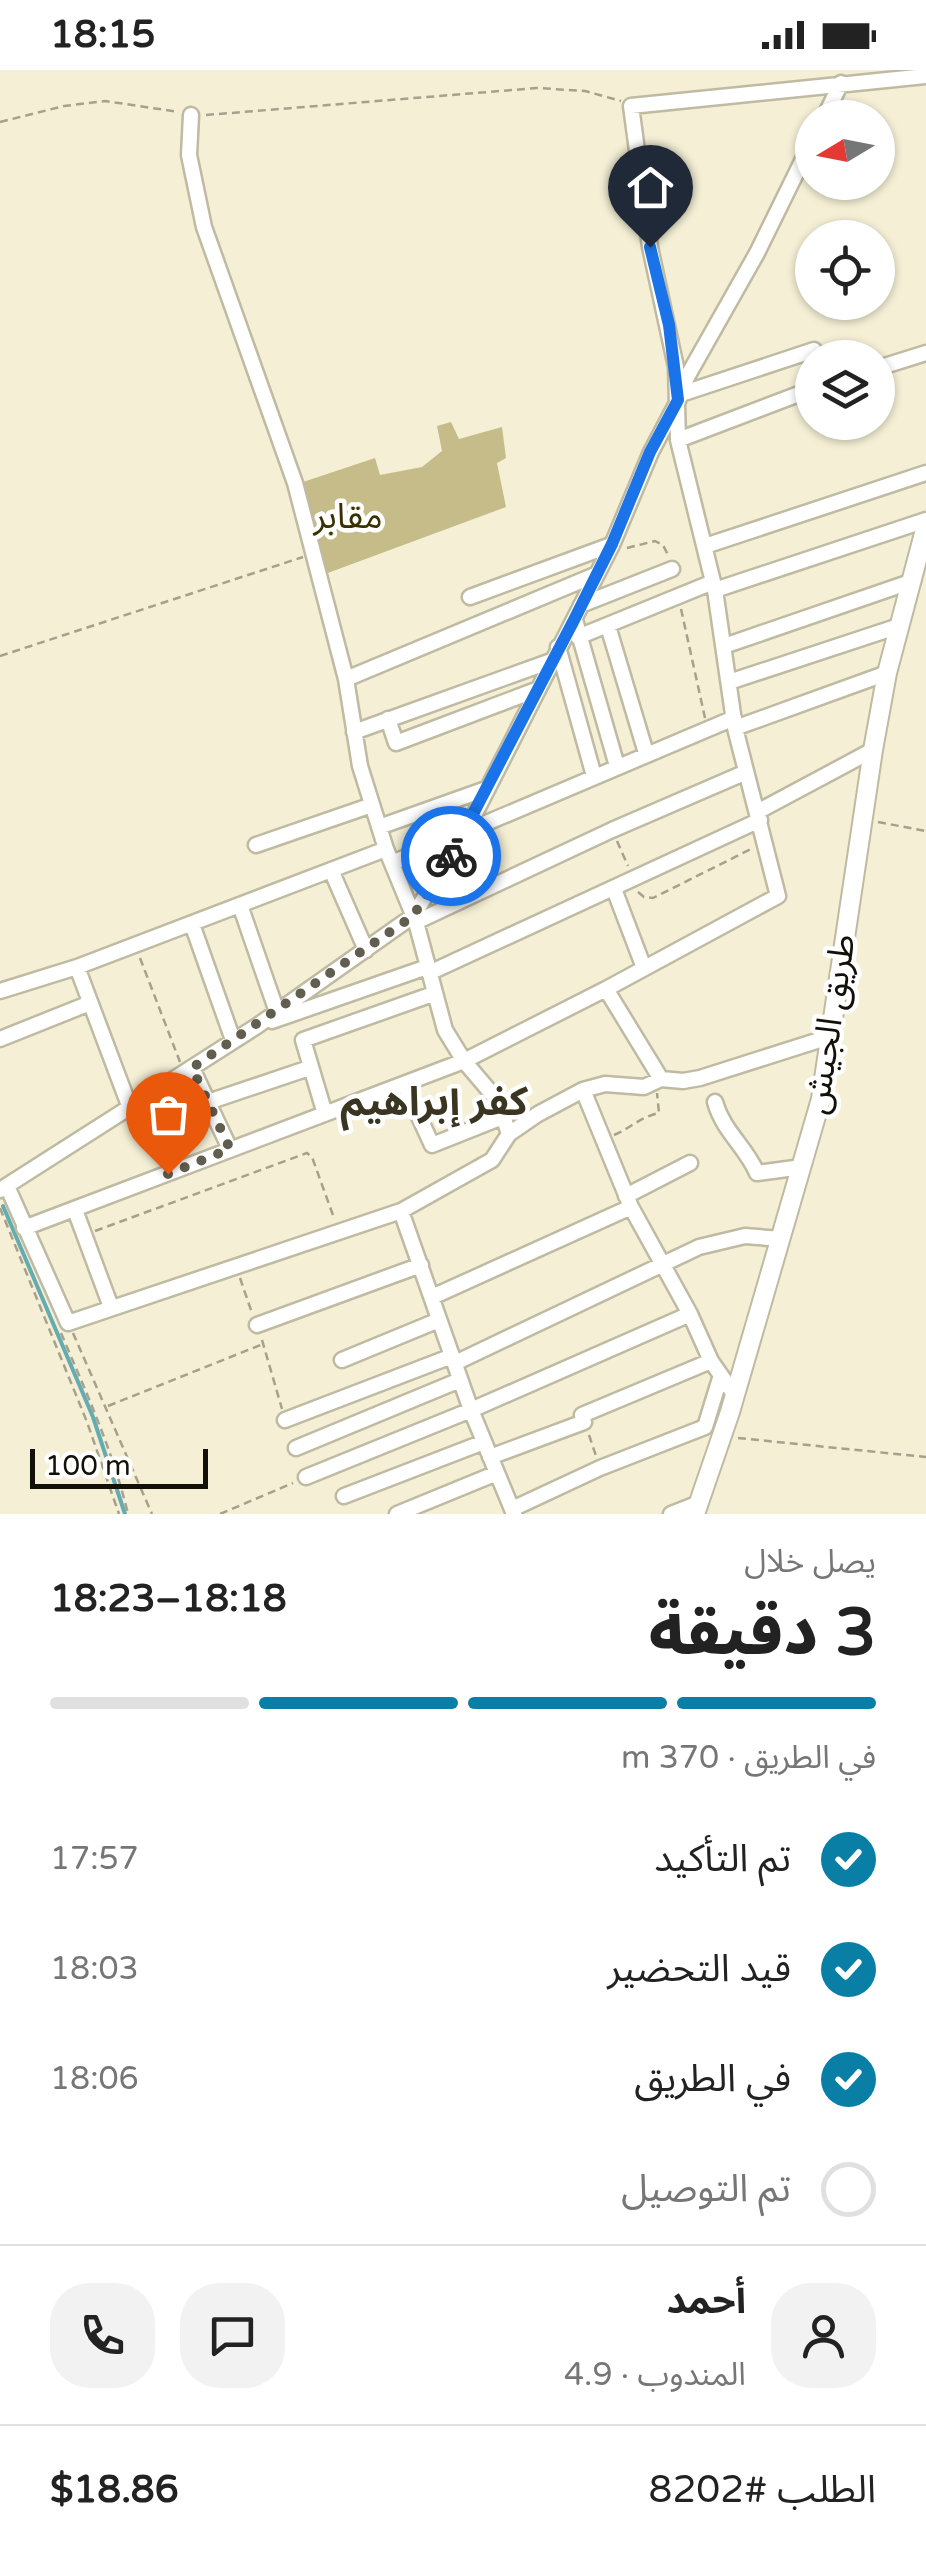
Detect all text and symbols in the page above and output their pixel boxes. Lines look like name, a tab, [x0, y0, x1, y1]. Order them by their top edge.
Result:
text: 18:15	[50, 12, 155, 58]
north arrow	[795, 100, 895, 200]
map controls	[795, 100, 895, 440]
pin	[608, 145, 693, 248]
icon: home	[623, 160, 678, 215]
button: locate	[795, 220, 895, 320]
button: layers	[795, 340, 895, 440]
park label: مقابر	[312, 496, 383, 538]
courier	[401, 806, 501, 906]
icon: bike	[424, 829, 479, 884]
street label: طريق الجيش	[795, 931, 865, 1117]
pin	[126, 1072, 211, 1175]
district label: كفر إبراهيم	[340, 1078, 529, 1131]
icon: bag	[141, 1087, 196, 1142]
scale bar	[30, 1444, 208, 1488]
text: 100 m	[45, 1449, 131, 1483]
text: يصل خلال	[744, 1543, 876, 1581]
text: 18:18–18:23	[50, 1576, 287, 1622]
text: 3 دقيقة	[649, 1594, 876, 1673]
text: في الطريق · 370 m	[621, 1739, 876, 1777]
icon: check	[821, 1832, 876, 1887]
text: تم التأكيد	[654, 1836, 791, 1882]
text: 17:57	[50, 1840, 139, 1878]
icon: check	[821, 1942, 876, 1997]
text: قيد التحضير	[607, 1946, 791, 1992]
text: 18:03	[50, 1950, 139, 1988]
icon: check	[821, 2052, 876, 2107]
text: في الطريق	[634, 2056, 791, 2102]
text: 18:06	[50, 2060, 139, 2098]
text: تم التوصيل	[621, 2166, 791, 2212]
text: أحمد	[666, 2278, 746, 2324]
button: phone	[50, 2283, 155, 2388]
button: chat	[180, 2283, 285, 2388]
button: person	[771, 2283, 876, 2388]
text: المندوب · 4.9	[564, 2356, 746, 2394]
text: $18.86	[50, 2467, 179, 2513]
text: الطلب #8202	[649, 2467, 876, 2513]

